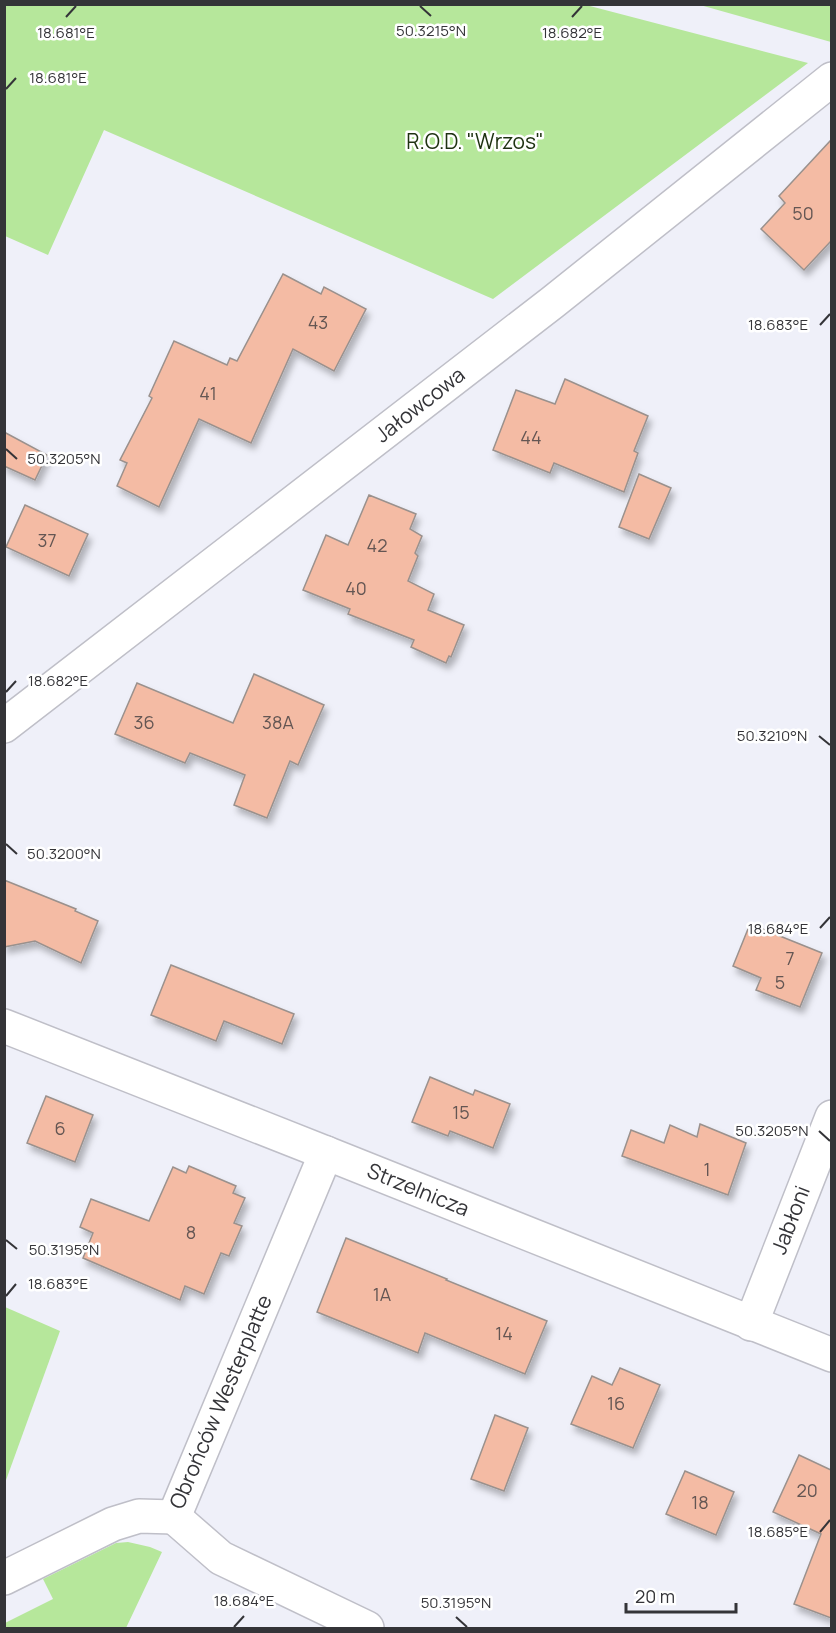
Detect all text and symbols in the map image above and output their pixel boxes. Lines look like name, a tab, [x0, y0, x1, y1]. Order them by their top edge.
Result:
text: 50.3215°N	[396, 20, 466, 41]
text: 18.681°E	[37, 22, 95, 43]
text: 18.682°E	[542, 22, 602, 43]
text: 18.681°E	[29, 67, 87, 88]
park label: R.O.D. "Wrzos"	[406, 127, 544, 155]
house number: 50	[792, 201, 814, 225]
house number: 43	[308, 310, 328, 334]
text: 18.683°E	[748, 314, 808, 335]
street label: Jałowcowa	[369, 360, 470, 448]
house number: 41	[199, 381, 217, 405]
house number: 44	[520, 425, 542, 449]
text: 50.3205°N	[27, 448, 101, 469]
house number: 37	[38, 528, 57, 552]
house number: 42	[367, 533, 387, 557]
house number: 40	[345, 576, 367, 600]
text: 18.682°E	[28, 670, 88, 691]
house number: 36	[133, 710, 155, 734]
house number: 38A	[262, 710, 294, 734]
text: 50.3210°N	[737, 725, 807, 746]
text: 50.3200°N	[27, 843, 101, 864]
text: 18.684°E	[748, 918, 808, 939]
house number: 7	[785, 946, 795, 970]
house number: 5	[775, 970, 785, 994]
house number: 15	[452, 1100, 470, 1124]
house number: 6	[54, 1116, 66, 1140]
text: 50.3205°N	[735, 1120, 809, 1141]
street label: Strzelnicza	[363, 1156, 473, 1222]
house number: 1	[703, 1157, 711, 1181]
street label: Jabłoni	[764, 1181, 816, 1258]
house number: 8	[186, 1220, 196, 1244]
text: 50.3195°N	[29, 1239, 99, 1260]
text: 18.683°E	[28, 1273, 88, 1294]
house number: 1A	[373, 1282, 392, 1306]
street label: Obrońców Westerplatte	[162, 1290, 278, 1513]
house number: 14	[495, 1321, 513, 1345]
house number: 16	[607, 1391, 625, 1415]
house number: 20	[796, 1478, 818, 1502]
house number: 18	[691, 1490, 709, 1514]
text: 18.685°E	[748, 1521, 808, 1542]
scale bar	[626, 1576, 736, 1614]
text: 20 m	[635, 1584, 675, 1608]
text: 18.684°E	[214, 1590, 274, 1611]
text: 50.3195°N	[421, 1592, 491, 1613]

